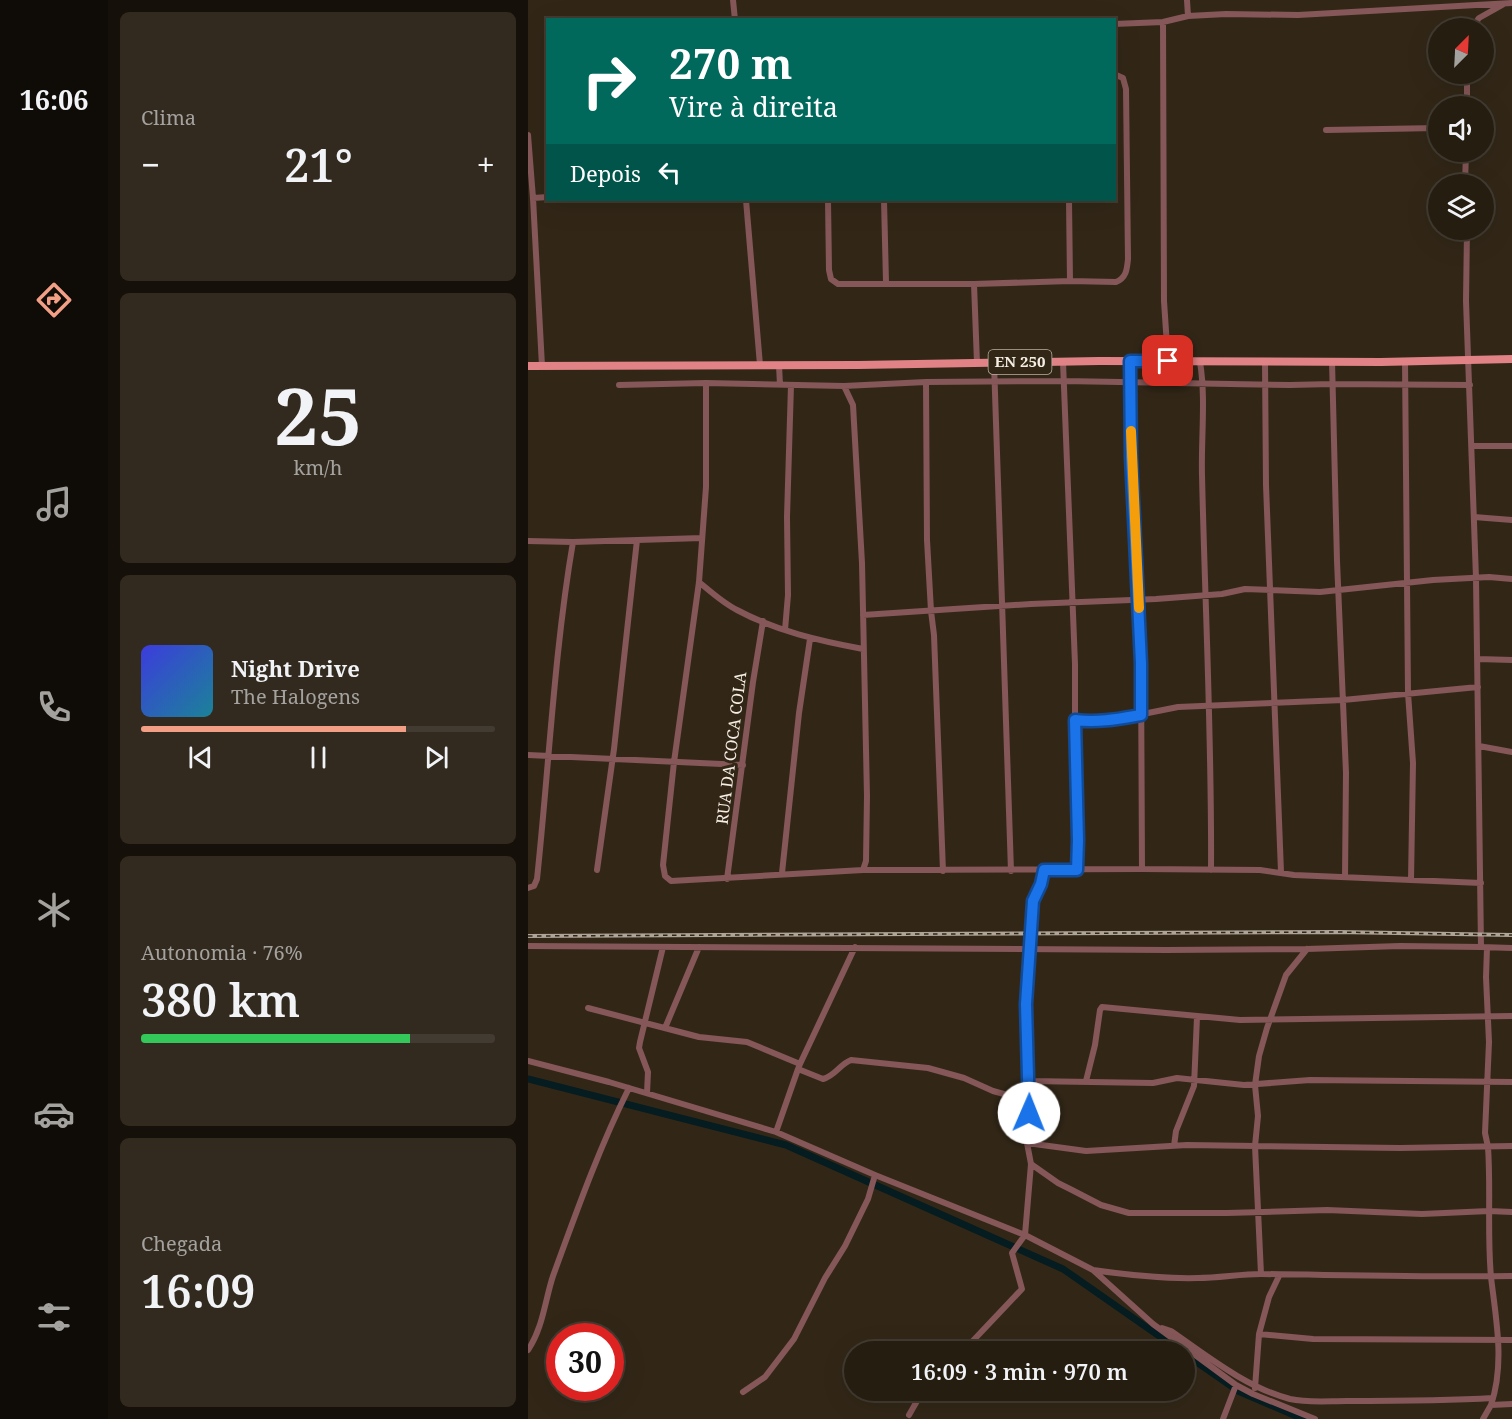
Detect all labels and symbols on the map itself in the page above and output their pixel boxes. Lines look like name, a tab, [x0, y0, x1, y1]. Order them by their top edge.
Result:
north arrow	[1428, 18, 1494, 84]
pin	[1142, 335, 1193, 386]
road number: EN 250	[988, 350, 1052, 374]
street label: RUA DA COCA COLA	[711, 670, 751, 826]
position arrow	[997, 1081, 1061, 1145]
speed limit sign: 30	[546, 1323, 624, 1401]

